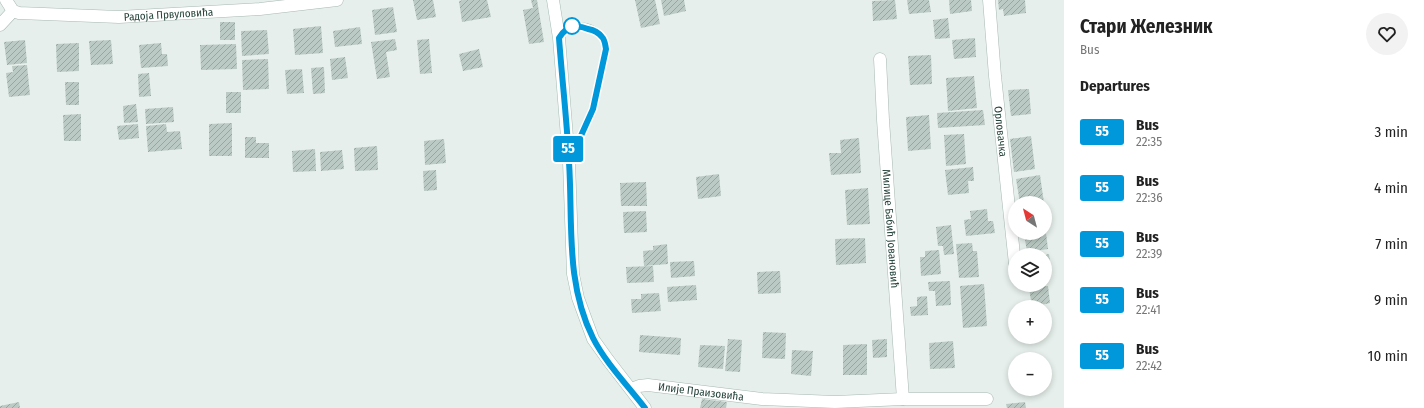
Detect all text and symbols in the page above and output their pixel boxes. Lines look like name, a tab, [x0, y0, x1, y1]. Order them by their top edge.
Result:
street label: Радоја Првуловића	[123, 6, 214, 24]
button: heart	[1366, 13, 1408, 55]
text: Стари Железник	[1080, 15, 1213, 38]
unlabelled marker	[563, 17, 581, 35]
text: Bus	[1080, 42, 1099, 57]
text: Departures	[1080, 77, 1150, 95]
street label: Орловачка	[991, 106, 1010, 157]
text: Bus	[1136, 116, 1159, 134]
text: 55	[1095, 123, 1109, 140]
text: 3 min	[1374, 123, 1408, 141]
text: 22:35	[1136, 134, 1162, 149]
line badge: 55	[550, 136, 586, 162]
text: 55	[561, 140, 575, 157]
street label: Милице Бабић Јовановић	[880, 169, 901, 288]
text: Bus	[1136, 172, 1159, 190]
text: 55	[1095, 179, 1109, 196]
text: 4 min	[1374, 179, 1408, 197]
text: 22:36	[1136, 190, 1163, 205]
north arrow	[1008, 196, 1052, 240]
map controls	[1008, 196, 1052, 396]
text: Bus	[1136, 228, 1159, 246]
text: 55	[1095, 235, 1109, 252]
text: 7 min	[1375, 235, 1408, 253]
text: 22:39	[1136, 246, 1162, 261]
button: layers	[1008, 248, 1052, 292]
text: Bus	[1136, 284, 1159, 302]
text: 55	[1095, 291, 1109, 308]
text: 9 min	[1374, 291, 1408, 309]
button: +	[1008, 300, 1052, 344]
text: 22:41	[1136, 302, 1161, 317]
text: Bus	[1136, 340, 1159, 358]
text: 55	[1095, 347, 1109, 364]
text: 10 min	[1368, 347, 1408, 365]
button: −	[1008, 352, 1052, 396]
text: 22:42	[1136, 358, 1162, 373]
street label: Илије Праизовића	[657, 380, 744, 404]

